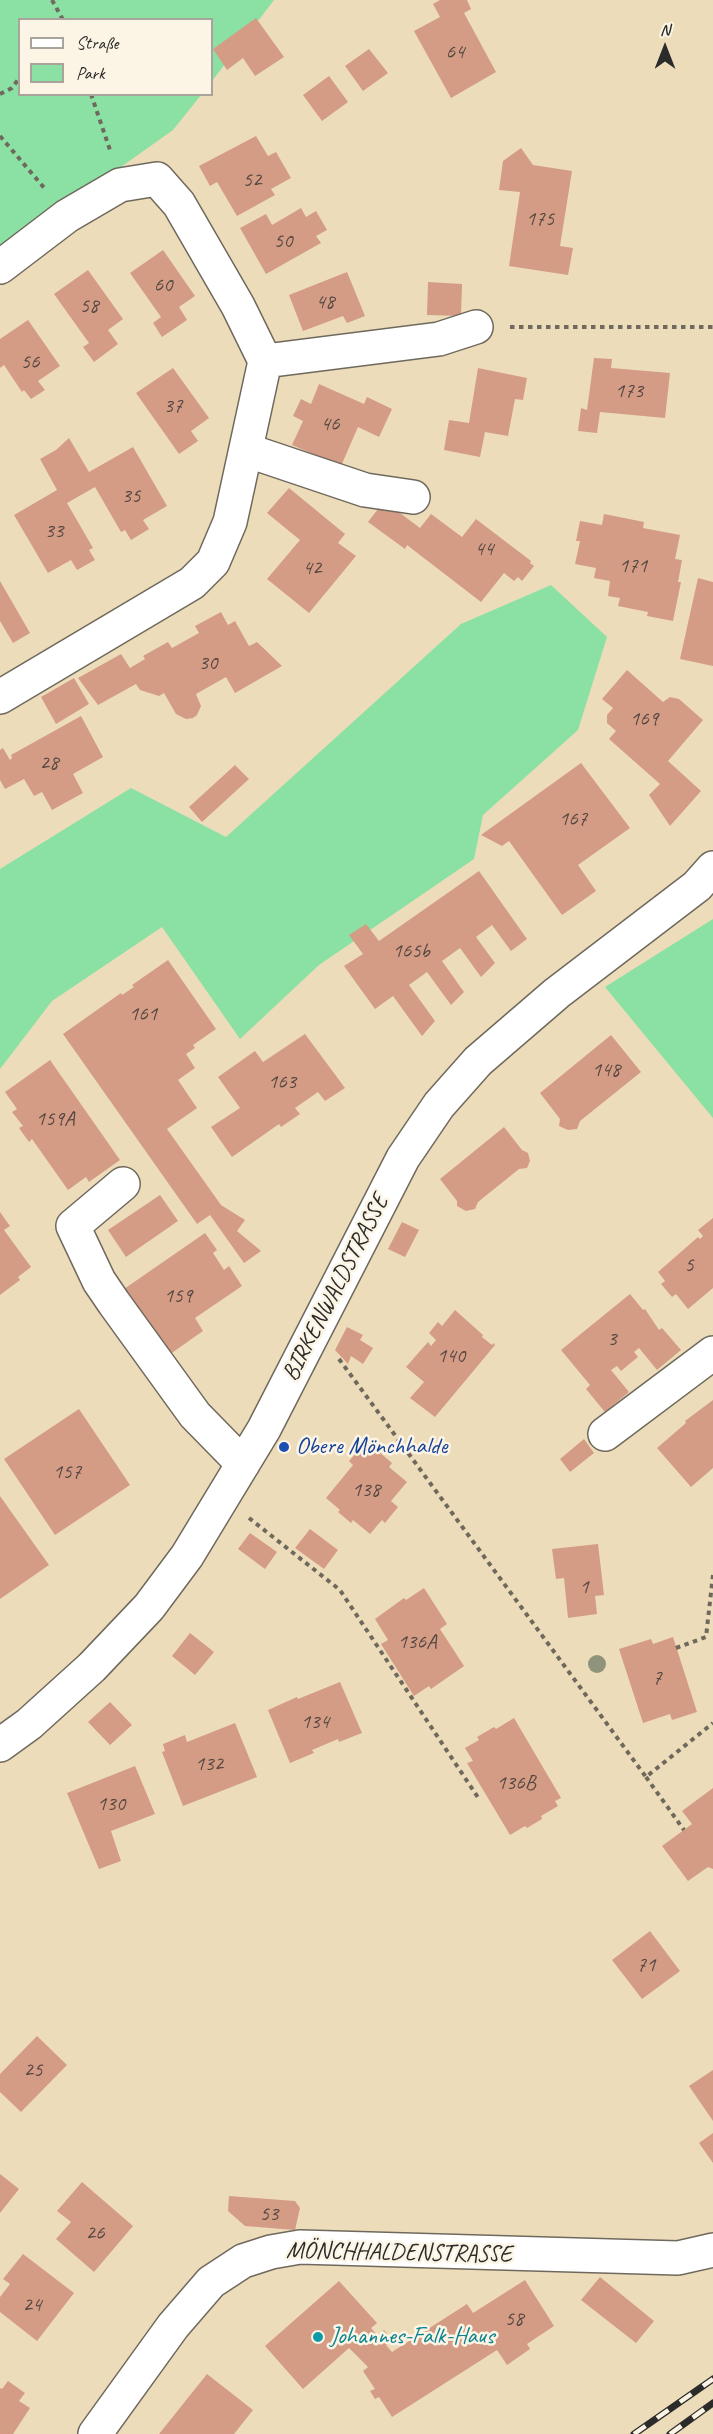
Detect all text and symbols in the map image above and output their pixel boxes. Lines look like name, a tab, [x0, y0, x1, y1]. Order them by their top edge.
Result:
legend	[18, 18, 213, 96]
north arrow	[635, 18, 695, 78]
text: N	[660, 20, 670, 40]
text: Straße	[76, 32, 118, 54]
house number: 64	[446, 39, 464, 65]
text: Park	[76, 62, 105, 84]
house number: 52	[243, 167, 261, 193]
house number: 175	[526, 206, 554, 232]
house number: 50	[274, 228, 292, 254]
house number: 60	[154, 272, 172, 298]
house number: 48	[316, 289, 334, 315]
house number: 58	[80, 293, 98, 319]
house number: 56	[21, 349, 39, 375]
house number: 173	[615, 378, 643, 404]
house number: 37	[164, 393, 182, 419]
house number: 46	[321, 411, 339, 437]
house number: 35	[122, 483, 140, 509]
house number: 33	[45, 518, 63, 544]
house number: 44	[475, 536, 493, 562]
house number: 171	[619, 553, 647, 579]
house number: 42	[303, 555, 321, 581]
house number: 30	[199, 650, 217, 676]
house number: 169	[630, 706, 658, 732]
house number: 28	[40, 750, 58, 776]
house number: 167	[559, 806, 587, 832]
house number: 165b	[392, 938, 430, 964]
house number: 161	[129, 1001, 157, 1027]
house number: 148	[592, 1057, 620, 1083]
house number: 163	[268, 1069, 296, 1095]
house number: 159A	[36, 1106, 74, 1132]
street label: BIRKENWALDSTRASSE	[277, 1190, 395, 1386]
house number: 5	[684, 1252, 694, 1278]
house number: 159	[164, 1283, 192, 1309]
house number: 3	[607, 1326, 617, 1352]
house number: 140	[437, 1343, 465, 1369]
place label: Obere Mönchhalde	[296, 1433, 447, 1461]
marker: Obere Mönchhalde	[277, 1440, 291, 1454]
house number: 157	[53, 1459, 81, 1485]
house number: 138	[352, 1477, 380, 1503]
house number: 1	[579, 1574, 589, 1600]
house number: 136A	[398, 1629, 436, 1655]
house number: 7	[652, 1665, 662, 1691]
house number: 134	[301, 1709, 329, 1735]
house number: 132	[195, 1751, 223, 1777]
house number: 136B	[496, 1770, 536, 1796]
house number: 130	[97, 1791, 125, 1817]
house number: 71	[637, 1952, 655, 1978]
house number: 25	[24, 2057, 42, 2083]
house number: 53	[260, 2201, 278, 2227]
house number: 26	[86, 2220, 104, 2246]
street label: MÖNCHHALDENSTRASSE	[286, 2237, 512, 2269]
house number: 24	[23, 2292, 41, 2318]
house number: 58	[505, 2306, 523, 2332]
place label: Johannes-Falk-Haus	[330, 2323, 494, 2351]
marker: Johannes-Falk-Haus	[311, 2330, 325, 2344]

